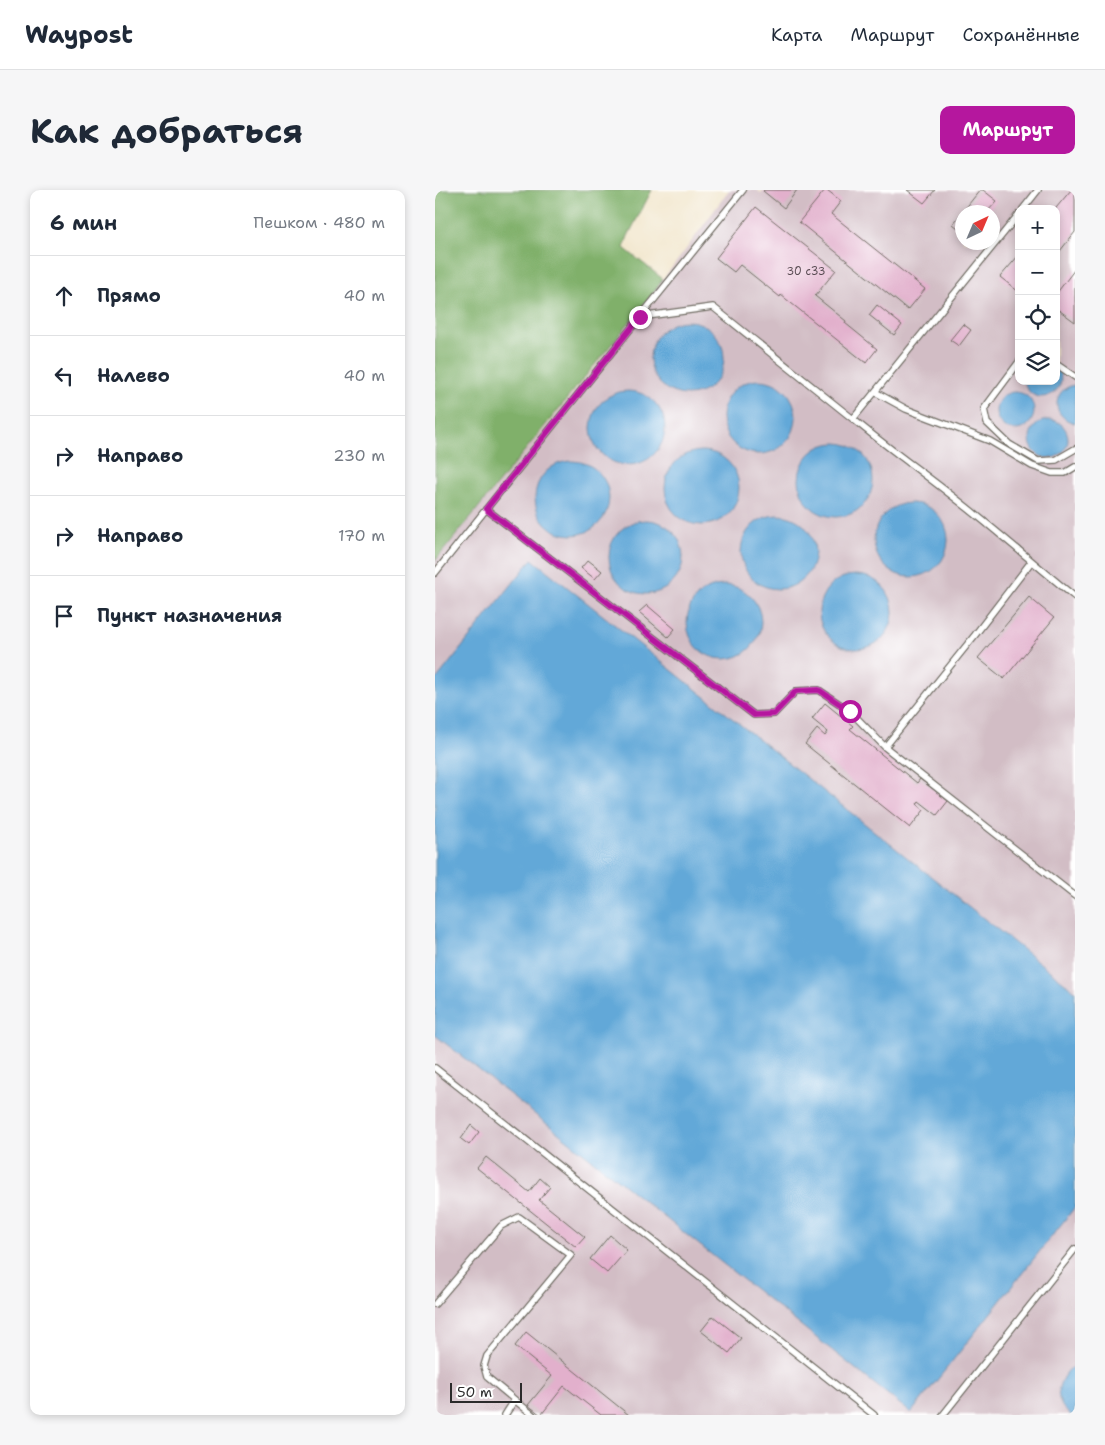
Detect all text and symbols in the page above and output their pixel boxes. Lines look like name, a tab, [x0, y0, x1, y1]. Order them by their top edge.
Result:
text: Waypost	[25, 19, 133, 51]
text: Карта	[771, 23, 822, 47]
text: Маршрут	[850, 23, 934, 47]
text: Сохранённые	[962, 23, 1080, 47]
button: Маршрут	[940, 106, 1075, 154]
text: Как добраться	[30, 107, 303, 154]
north arrow	[955, 205, 1000, 250]
map controls	[1015, 205, 1060, 385]
button: +	[1015, 205, 1060, 250]
text: 6 мин	[50, 209, 117, 237]
text: Пешком · 480 m	[254, 212, 385, 233]
button: −	[1015, 250, 1060, 295]
house number: 30 с33	[787, 264, 825, 279]
icon: ahead	[50, 282, 78, 310]
text: Прямо	[97, 283, 161, 308]
text: 40 m	[343, 285, 385, 306]
button: locate	[1015, 295, 1060, 340]
route end	[629, 306, 652, 329]
button: layers	[1015, 340, 1060, 385]
icon: left	[50, 362, 78, 390]
text: Налево	[97, 363, 170, 388]
text: 40 m	[343, 365, 385, 386]
icon: right	[50, 442, 78, 470]
text: Направо	[97, 443, 183, 468]
text: 230 m	[333, 445, 385, 466]
icon: right	[50, 522, 78, 550]
text: Направо	[97, 523, 183, 548]
text: 170 m	[338, 525, 385, 546]
icon: arrive	[50, 602, 78, 630]
text: Пункт назначения	[97, 603, 282, 628]
route start	[839, 700, 862, 723]
scale bar	[450, 1380, 523, 1403]
text: 50 m	[457, 1383, 492, 1401]

